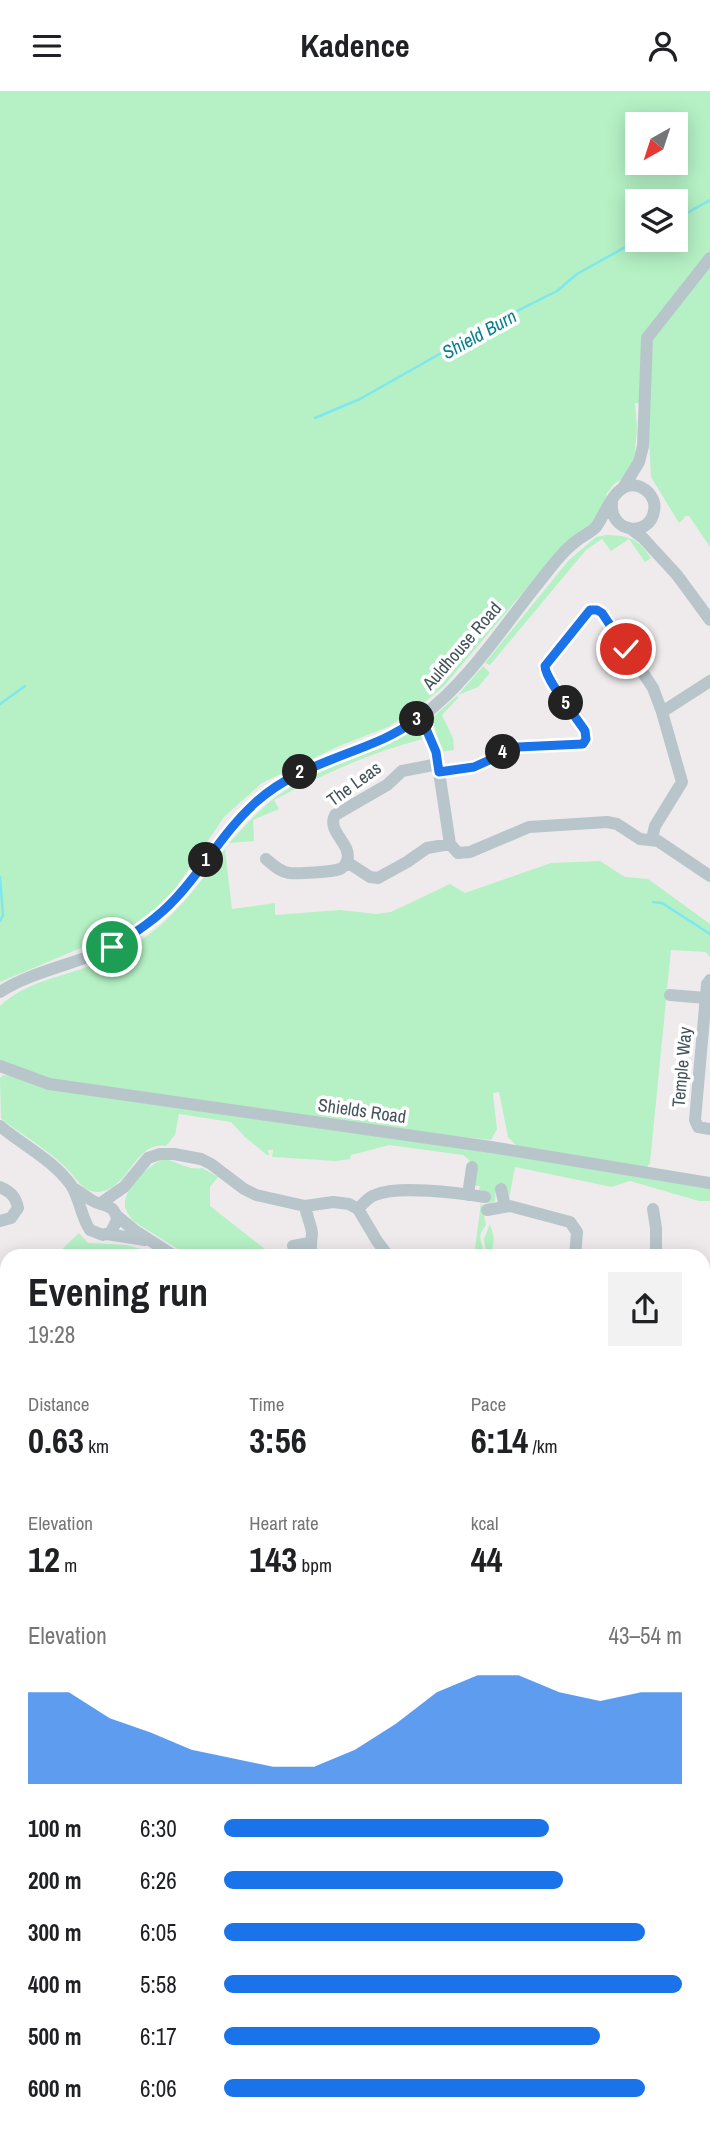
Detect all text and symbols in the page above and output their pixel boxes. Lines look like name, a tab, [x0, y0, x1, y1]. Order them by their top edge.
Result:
text: Kadence	[300, 24, 410, 67]
icon: menu	[28, 27, 66, 65]
icon: person	[644, 27, 682, 65]
north arrow	[625, 112, 688, 175]
map controls	[625, 112, 688, 252]
button: layers	[625, 189, 688, 252]
water label: Shield Burn	[437, 303, 521, 365]
street label: Auldhouse Road	[416, 596, 507, 696]
pin	[596, 619, 656, 679]
icon: check	[607, 630, 645, 668]
pin: 5	[548, 685, 584, 721]
text: 5	[561, 689, 570, 715]
pin: 3	[400, 701, 434, 737]
text: 3	[412, 705, 421, 731]
pin: 4	[486, 735, 520, 769]
text: 4	[498, 738, 507, 764]
pin: 2	[282, 755, 318, 789]
street label: The Leas	[321, 755, 386, 812]
text: 2	[295, 758, 304, 784]
pin: 1	[188, 843, 224, 877]
text: 1	[201, 846, 210, 872]
pin	[82, 917, 142, 977]
icon: arrive	[93, 928, 131, 966]
street label: Temple Way	[666, 1025, 698, 1108]
street label: Shields Road	[316, 1092, 408, 1129]
text: Evening run	[28, 1267, 208, 1318]
button: share	[608, 1272, 682, 1346]
text: 19:28	[28, 1319, 75, 1350]
text: Distance	[28, 1391, 89, 1417]
text: Time	[249, 1391, 284, 1417]
text: Pace	[471, 1391, 506, 1417]
text: 0.63	[28, 1417, 84, 1464]
text: 3:56	[249, 1417, 307, 1464]
text: 6:14	[471, 1417, 528, 1464]
text: km	[84, 1433, 109, 1459]
text: /km	[528, 1433, 558, 1459]
text: Elevation	[28, 1510, 93, 1536]
text: Heart rate	[249, 1510, 319, 1536]
text: kcal	[471, 1510, 498, 1536]
text: 12	[28, 1536, 60, 1583]
text: 143	[249, 1536, 297, 1583]
text: 44	[471, 1536, 503, 1583]
text: m	[60, 1552, 77, 1578]
text: bpm	[297, 1552, 332, 1578]
text: Elevation	[28, 1620, 107, 1651]
text: 43–54 m	[609, 1620, 682, 1651]
text: 100 m	[28, 1813, 81, 1844]
text: 6:30	[140, 1813, 177, 1844]
text: 200 m	[28, 1865, 81, 1896]
text: 6:26	[140, 1865, 177, 1896]
text: 300 m	[28, 1917, 81, 1948]
text: 6:05	[140, 1917, 177, 1948]
text: 400 m	[28, 1969, 81, 2000]
text: 5:58	[140, 1969, 177, 2000]
text: 500 m	[28, 2021, 81, 2052]
text: 6:17	[140, 2021, 177, 2052]
text: 600 m	[28, 2073, 81, 2104]
text: 6:06	[140, 2073, 177, 2104]

